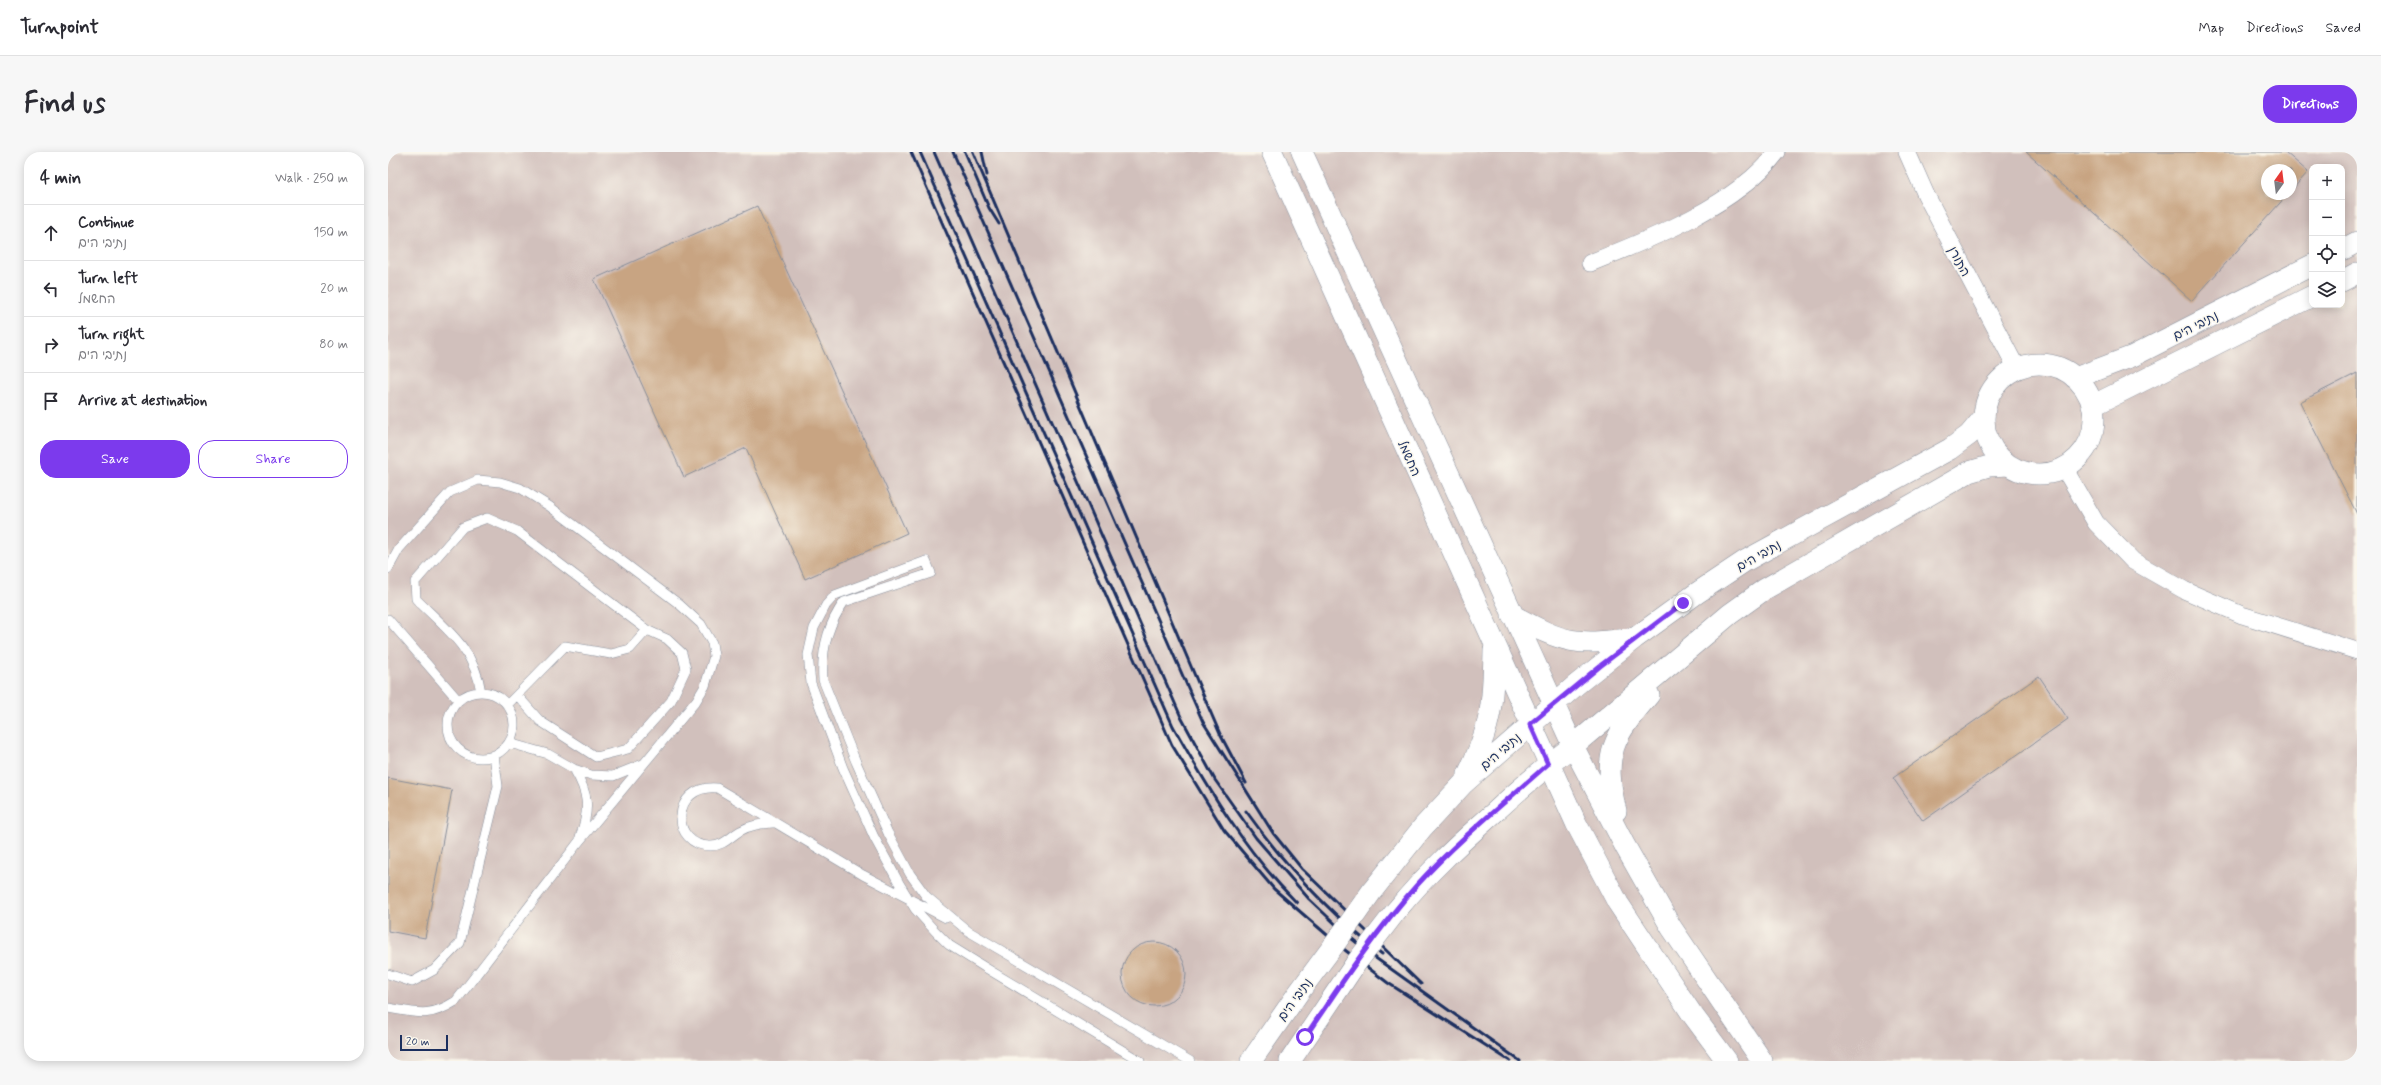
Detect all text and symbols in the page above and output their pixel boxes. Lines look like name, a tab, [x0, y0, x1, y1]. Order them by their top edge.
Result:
text: Turnpoint	[20, 15, 99, 40]
text: Map	[2198, 19, 2224, 37]
text: Directions	[2246, 19, 2304, 37]
text: Saved	[2326, 19, 2361, 37]
button: Directions	[2263, 85, 2357, 123]
text: Find us	[24, 86, 105, 123]
north arrow	[2261, 164, 2297, 200]
map controls	[2309, 164, 2345, 308]
button: +	[2309, 164, 2345, 200]
text: 4 min	[40, 167, 81, 189]
text: Walk · 250 m	[275, 170, 348, 187]
button: −	[2309, 200, 2345, 236]
text: Continue	[78, 213, 134, 233]
icon: ahead	[40, 222, 62, 244]
text: 150 m	[314, 224, 348, 241]
text: נתיבי הים	[78, 235, 127, 252]
button: locate	[2309, 236, 2345, 272]
street label: התורן	[1944, 244, 1974, 280]
text: Turn left	[78, 269, 138, 289]
button: layers	[2309, 272, 2345, 308]
icon: left	[40, 278, 62, 300]
text: 20 m	[320, 280, 348, 297]
text: החשמל	[78, 291, 116, 308]
street label: נתיבי הים	[2170, 308, 2221, 345]
text: Turn right	[78, 325, 145, 345]
icon: right	[40, 334, 62, 356]
text: 80 m	[319, 336, 348, 353]
text: נתיבי הים	[78, 347, 127, 364]
icon: arrive	[40, 390, 62, 412]
text: Arrive at destination	[78, 391, 207, 411]
street label: החשמל	[1393, 438, 1424, 479]
button: Save	[40, 440, 190, 478]
button: Share	[198, 440, 348, 478]
street label: נתיבי הים	[1733, 537, 1784, 576]
route end	[1674, 594, 1692, 612]
street label: נתיבי הים	[1477, 730, 1525, 775]
street label: נתיבי הים	[1274, 975, 1316, 1025]
route start	[1296, 1028, 1314, 1046]
scale bar	[400, 1033, 448, 1052]
text: 20 m	[406, 1035, 429, 1049]

